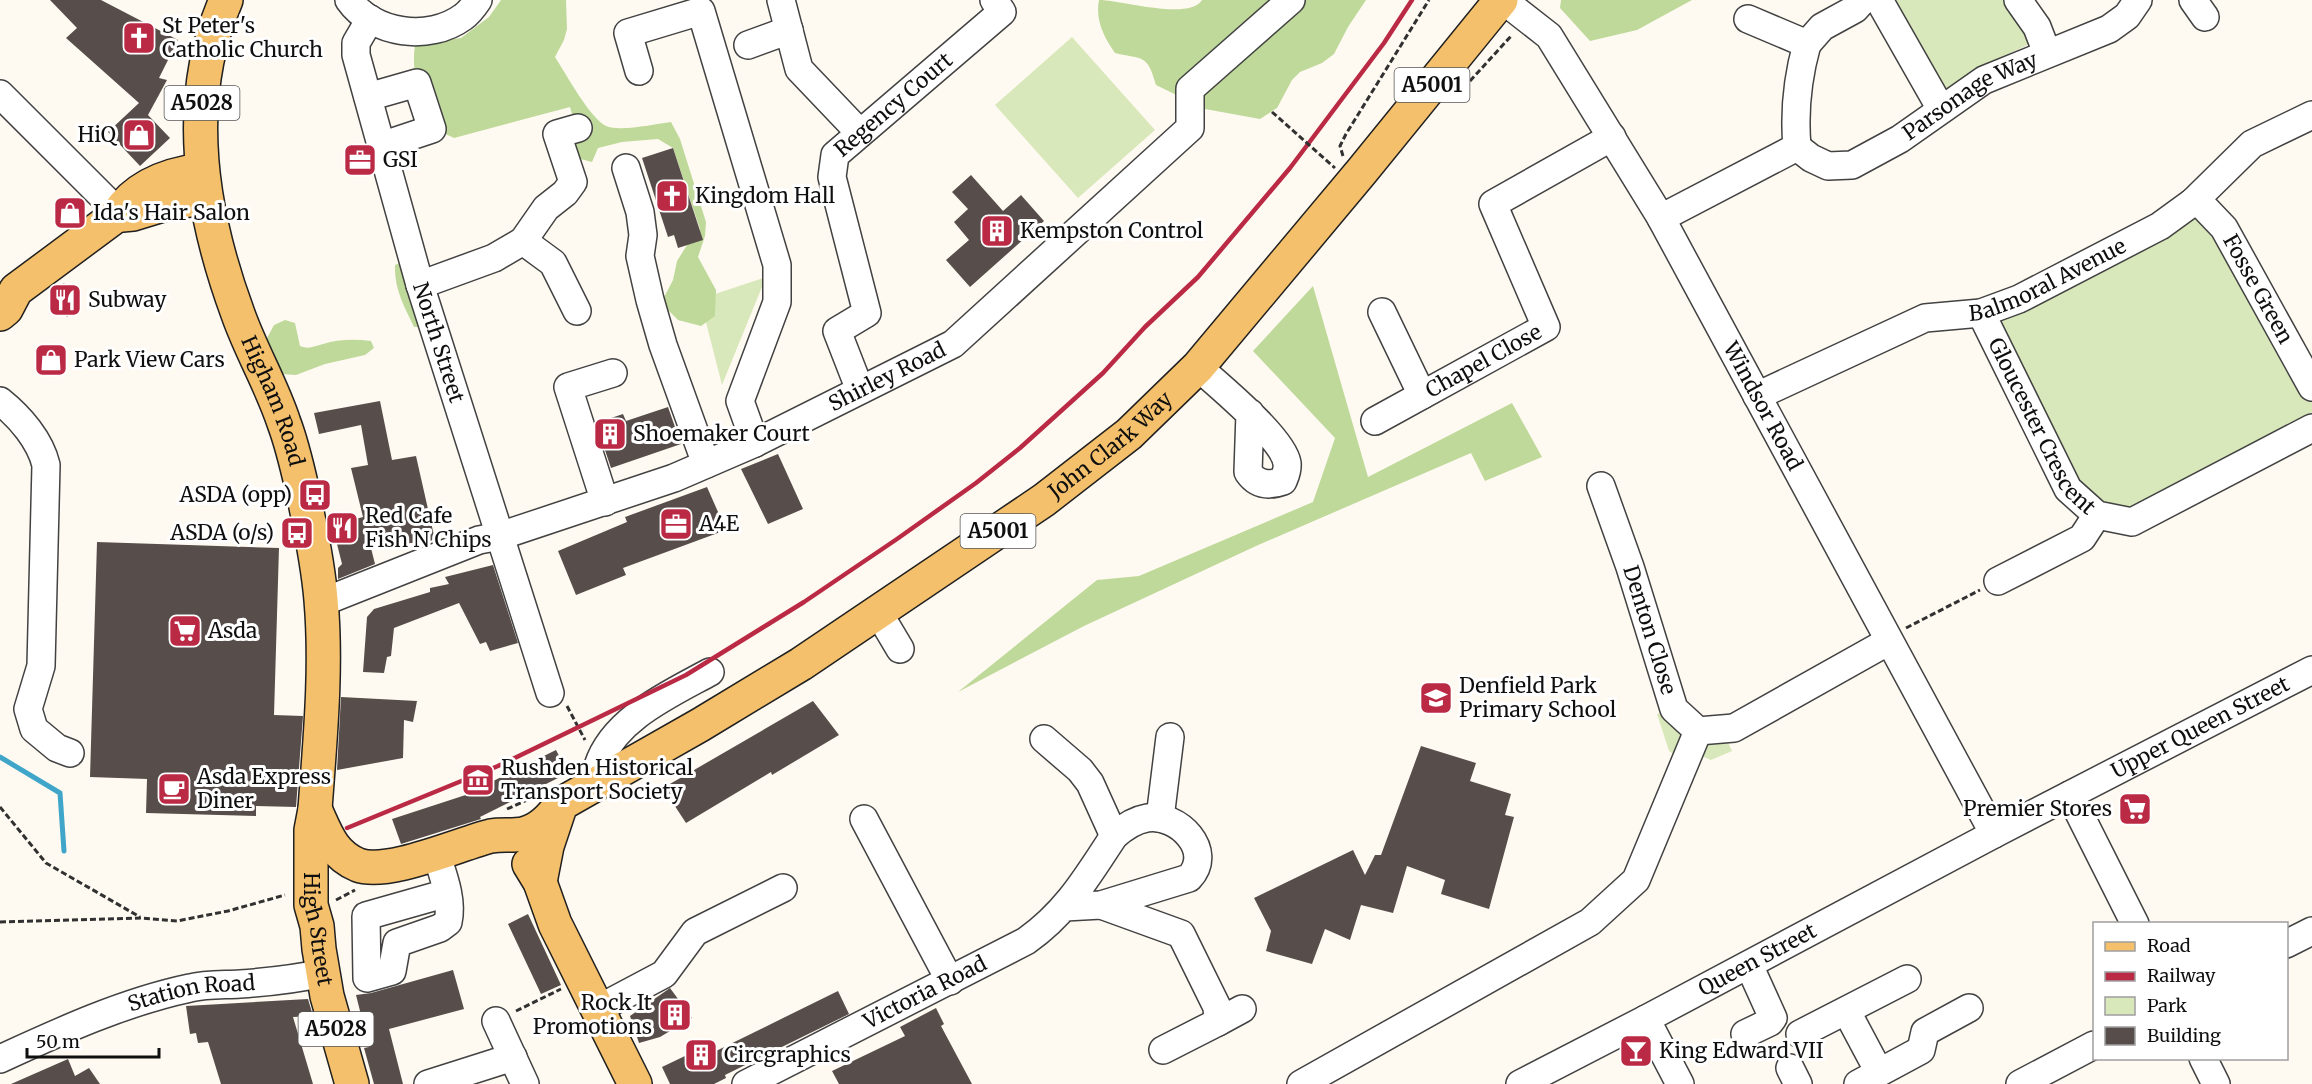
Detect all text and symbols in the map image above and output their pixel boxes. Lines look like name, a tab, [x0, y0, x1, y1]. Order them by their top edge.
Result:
place label: St Peter's Catholic Church	[162, 12, 323, 63]
church icon: St Peter's Catholic Church	[121, 20, 157, 56]
street label: Parsonage Way	[1897, 45, 2042, 146]
street label: Regency Court	[829, 46, 958, 163]
road number: A5001	[1394, 68, 1470, 102]
road number: A5028	[164, 86, 240, 120]
shop icon: HiQ	[121, 117, 157, 153]
place label: HiQ	[78, 121, 118, 148]
office icon: GSI	[342, 142, 378, 178]
place label: GSI	[383, 146, 418, 173]
church icon: Kingdom Hall	[654, 178, 690, 214]
place label: Kingdom Hall	[695, 182, 835, 209]
shop icon: Ida's Hair Salon	[52, 195, 88, 231]
place label: Ida's Hair Salon	[93, 199, 250, 226]
building icon: Kempston Control	[979, 213, 1015, 249]
place label: Kempston Control	[1020, 217, 1204, 244]
street label: Fosse Green	[2217, 229, 2299, 348]
street label: Balmoral Avenue	[1968, 232, 2130, 327]
street label: North Street	[407, 279, 471, 406]
restaurant icon: Subway	[47, 282, 83, 318]
place label: Subway	[88, 286, 167, 313]
street label: Chapel Close	[1421, 318, 1546, 404]
street label: Higham Road	[235, 332, 310, 469]
street label: Gloucester Crescent	[1982, 333, 2101, 520]
street label: Shirley Road	[824, 336, 950, 417]
street label: Windsor Road	[1717, 336, 1809, 475]
shop icon: Park View Cars	[33, 342, 69, 378]
place label: Park View Cars	[74, 346, 225, 373]
street label: John Clark Way	[1042, 385, 1178, 505]
building icon: Shoemaker Court	[592, 416, 628, 452]
place label: Shoemaker Court	[633, 420, 810, 447]
bus stop icon: ASDA (opp)	[297, 477, 333, 513]
place label: ASDA (opp)	[178, 481, 292, 508]
place label: Red Cafe Fish N Chips	[365, 502, 492, 553]
office icon: A4E	[658, 506, 694, 542]
restaurant icon: Red Cafe Fish N Chips	[324, 510, 360, 546]
place label: A4E	[698, 510, 740, 537]
road number: A5001	[960, 514, 1036, 548]
bus stop icon: ASDA (o/s)	[279, 515, 315, 551]
place label: ASDA (o/s)	[169, 519, 274, 546]
street label: Denton Close	[1617, 562, 1683, 698]
supermarket icon: Asda	[167, 613, 203, 649]
place label: Asda	[207, 617, 257, 644]
street label: Upper Queen Street	[2106, 670, 2294, 784]
place label: Denfield Park Primary School	[1459, 672, 1617, 723]
school or university icon: Denfield Park Primary School	[1418, 680, 1454, 716]
place label: Rushden Historical Transport Society	[501, 754, 694, 805]
museum icon: Rushden Historical Transport Society	[460, 762, 496, 798]
place label: Asda Express Diner	[196, 763, 331, 814]
cafe icon: Asda Express Diner	[156, 771, 192, 807]
supermarket icon: Premier Stores	[2117, 791, 2153, 827]
place label: Premier Stores	[1963, 795, 2112, 822]
street label: High Street	[298, 872, 339, 988]
street label: Queen Street	[1694, 917, 1821, 1002]
legend	[2093, 922, 2288, 1060]
text: Road	[2147, 934, 2191, 957]
street label: Victoria Road	[858, 949, 991, 1035]
text: Railway	[2147, 964, 2216, 987]
street label: Station Road	[124, 969, 256, 1017]
place label: Rock It Promotions	[533, 989, 652, 1040]
text: Park	[2147, 994, 2188, 1017]
building icon: Rock It Promotions	[657, 997, 693, 1033]
road number: A5028	[298, 1012, 374, 1046]
scale bar	[27, 1021, 159, 1059]
text: Building	[2147, 1024, 2221, 1047]
text: 50 m	[36, 1030, 80, 1053]
bar icon: King Edward VII	[1618, 1033, 1654, 1069]
building icon: Circgraphics	[683, 1037, 719, 1073]
place label: King Edward VII	[1659, 1037, 1824, 1064]
place label: Circgraphics	[724, 1041, 851, 1068]

